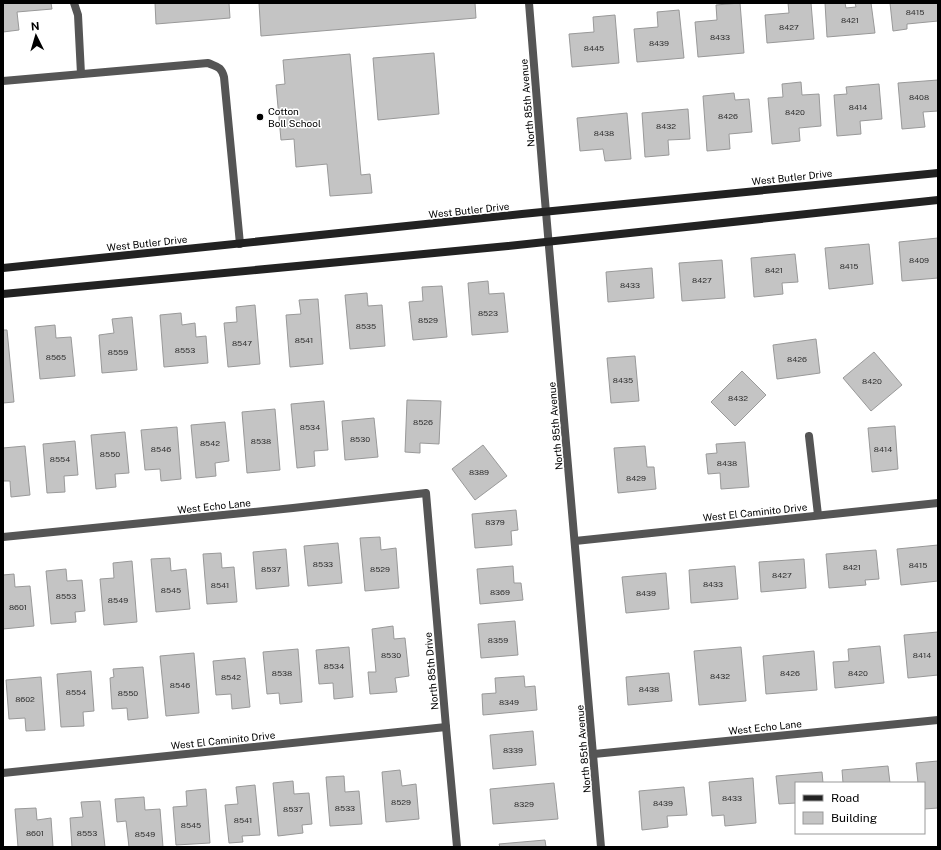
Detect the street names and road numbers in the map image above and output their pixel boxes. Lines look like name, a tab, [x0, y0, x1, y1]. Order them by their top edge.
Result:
street label: North 85th Avenue	[517, 58, 537, 148]
street label: West Butler Drive	[751, 167, 833, 187]
street label: West Butler Drive	[428, 200, 510, 220]
street label: West Butler Drive	[106, 233, 188, 253]
street label: North 85th Avenue	[545, 381, 565, 471]
street label: West Echo Lane	[177, 496, 252, 516]
street label: West El Caminito Drive	[702, 501, 808, 523]
street label: North 85th Drive	[422, 631, 440, 710]
street label: North 85th Avenue	[573, 704, 593, 794]
street label: West Echo Lane	[728, 717, 803, 737]
street label: West El Caminito Drive	[170, 729, 276, 751]

